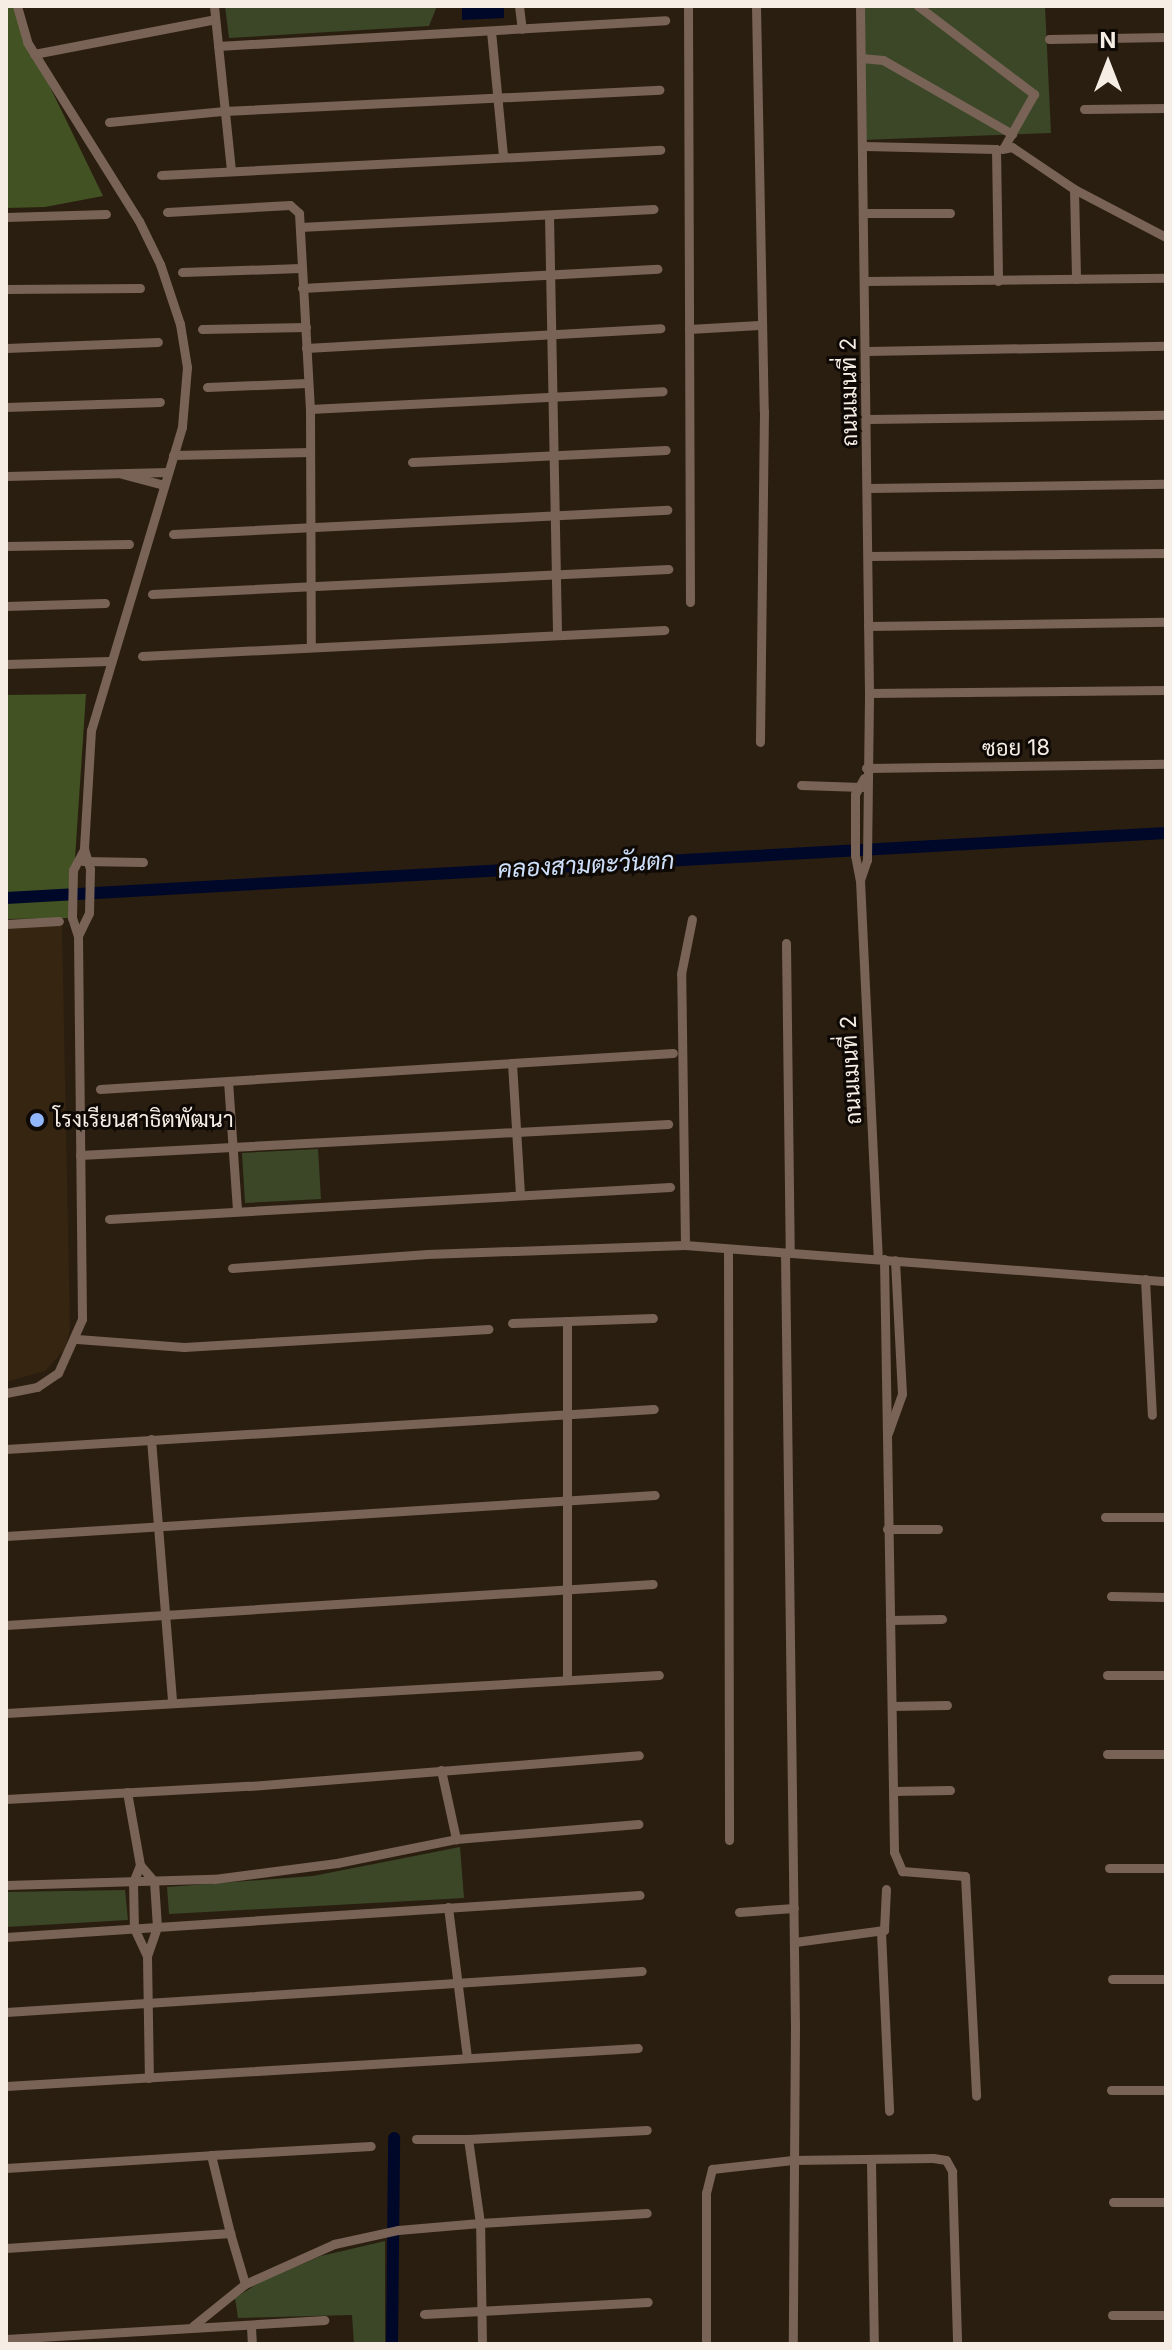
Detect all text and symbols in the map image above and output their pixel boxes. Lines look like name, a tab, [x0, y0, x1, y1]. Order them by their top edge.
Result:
north arrow	[1068, 24, 1148, 104]
text: N	[1100, 27, 1116, 53]
street label: ถนนเมนที่ 2	[835, 337, 863, 447]
street label: ซอย 18	[982, 734, 1050, 762]
water label: คลองสามตะวันตก	[497, 846, 675, 884]
street label: ถนนเมนที่ 2	[835, 1015, 867, 1125]
place label: โรงเรียนสาธิตพัฒนา	[53, 1107, 234, 1133]
marker: โรงเรียนสาธิตพัฒนา	[28, 1111, 46, 1129]

